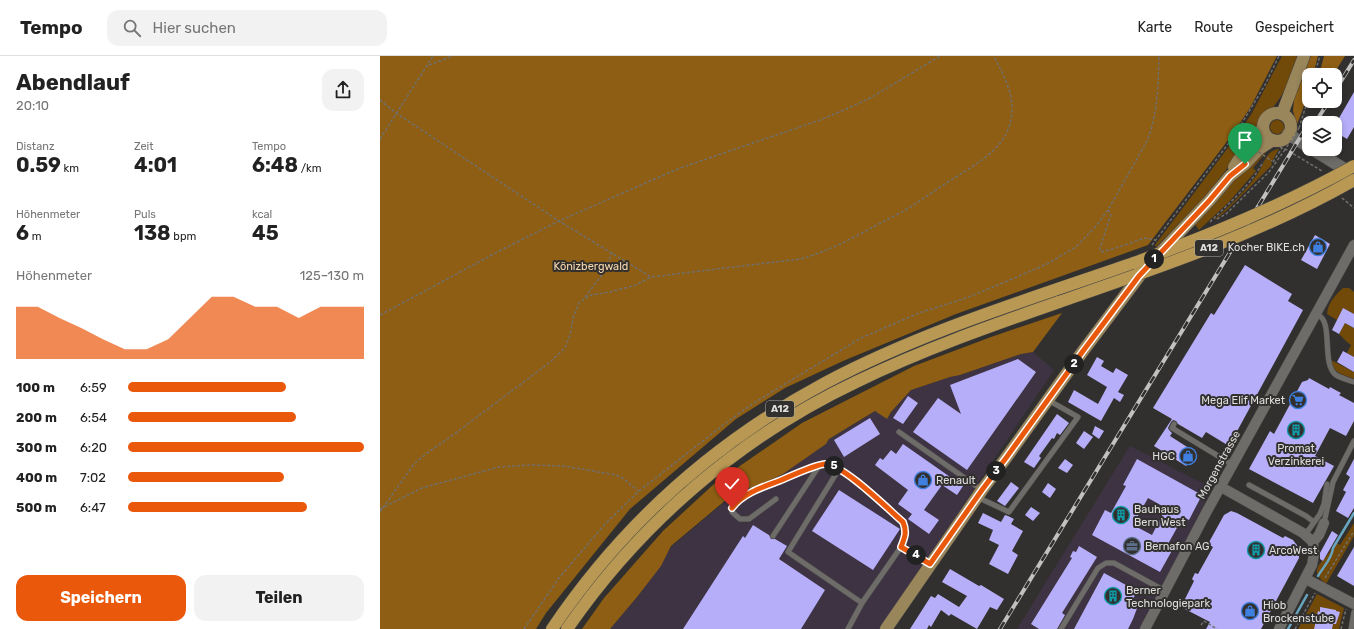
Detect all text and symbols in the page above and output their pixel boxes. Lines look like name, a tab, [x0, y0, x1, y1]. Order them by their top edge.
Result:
search box	[107, 10, 387, 46]
text: Tempo	[20, 16, 83, 39]
icon: search	[121, 17, 143, 39]
text: Hier suchen	[153, 19, 236, 37]
text: Karte	[1137, 19, 1172, 36]
text: Route	[1194, 19, 1233, 36]
text: Gespeichert	[1255, 19, 1334, 36]
map controls	[1302, 68, 1342, 156]
button: locate	[1302, 68, 1342, 108]
text: Abendlauf	[16, 69, 130, 96]
button: share	[322, 69, 364, 111]
text: 20:10	[16, 98, 49, 113]
button: layers	[1302, 116, 1342, 156]
pin	[1228, 123, 1262, 164]
icon: arrive	[1234, 129, 1256, 151]
text: Distanz	[16, 140, 54, 153]
text: Zeit	[134, 140, 154, 153]
text: Tempo	[252, 140, 286, 153]
text: 0.59	[16, 153, 61, 177]
text: 4:01	[134, 153, 177, 177]
text: 6:48	[252, 153, 298, 177]
text: km	[61, 162, 79, 175]
text: /km	[298, 162, 322, 175]
text: Höhenmeter	[16, 208, 80, 221]
text: Puls	[134, 208, 156, 221]
text: kcal	[252, 208, 272, 221]
text: 6	[16, 221, 29, 245]
text: 138	[134, 221, 171, 245]
text: 45	[252, 221, 279, 245]
text: m	[29, 230, 42, 243]
text: bpm	[171, 230, 196, 243]
shop icon: Kocher BIKE.ch	[1308, 237, 1328, 257]
road number: A12	[1195, 240, 1223, 256]
place label: Kocher BIKE.ch	[1228, 241, 1305, 254]
pin: 1	[1144, 249, 1164, 269]
text: 1	[1151, 252, 1157, 265]
park label: Könizbergwald	[554, 260, 628, 273]
text: Höhenmeter	[16, 268, 92, 283]
text: 125–130 m	[300, 268, 364, 283]
pin: 2	[1064, 354, 1084, 374]
text: 2	[1070, 357, 1078, 370]
text: 100 m	[16, 380, 55, 395]
text: 6:59	[80, 380, 107, 395]
supermarket icon: Mega Elif Market	[1288, 390, 1308, 410]
place label: Mega Elif Market	[1201, 394, 1286, 407]
road number: A12	[766, 401, 794, 417]
text: 200 m	[16, 410, 57, 425]
text: 6:54	[80, 410, 107, 425]
building icon: Promat Verzinkerei	[1286, 420, 1306, 440]
street label: Morgenstrasse	[1195, 429, 1243, 501]
text: 300 m	[16, 440, 57, 455]
text: 6:20	[80, 440, 107, 455]
place label: Promat Verzinkerei	[1268, 442, 1324, 468]
shop icon: HGC	[1178, 446, 1198, 466]
place label: HGC	[1152, 450, 1175, 463]
pin: 5	[824, 456, 844, 476]
text: 5	[830, 459, 838, 472]
pin: 3	[986, 461, 1006, 481]
text: 3	[992, 464, 1000, 477]
pin	[715, 467, 749, 508]
text: 400 m	[16, 470, 57, 485]
text: 7:02	[80, 470, 106, 485]
shop icon: Renault	[913, 470, 933, 490]
icon: check	[721, 473, 743, 495]
place label: Renault	[936, 474, 976, 487]
text: 500 m	[16, 500, 57, 515]
text: 6:47	[80, 500, 106, 515]
place label: Bauhaus Bern West	[1134, 503, 1186, 529]
building icon: Bauhaus Bern West	[1111, 505, 1131, 525]
office icon: Bernafon AG	[1122, 536, 1142, 556]
place label: Bernafon AG	[1145, 540, 1210, 553]
building icon: ArcoWest	[1246, 540, 1266, 560]
place label: ArcoWest	[1269, 544, 1318, 557]
pin: 4	[906, 545, 926, 565]
text: 4	[912, 548, 920, 561]
button: Speichern	[16, 575, 186, 621]
button: Teilen	[194, 575, 364, 621]
place label: Berner Technologiepark	[1126, 584, 1210, 610]
building icon: Berner Technologiepark	[1103, 586, 1123, 606]
place label: Hiob Brockenstube	[1263, 599, 1334, 625]
shop icon: Hiob Brockenstube	[1240, 601, 1260, 621]

